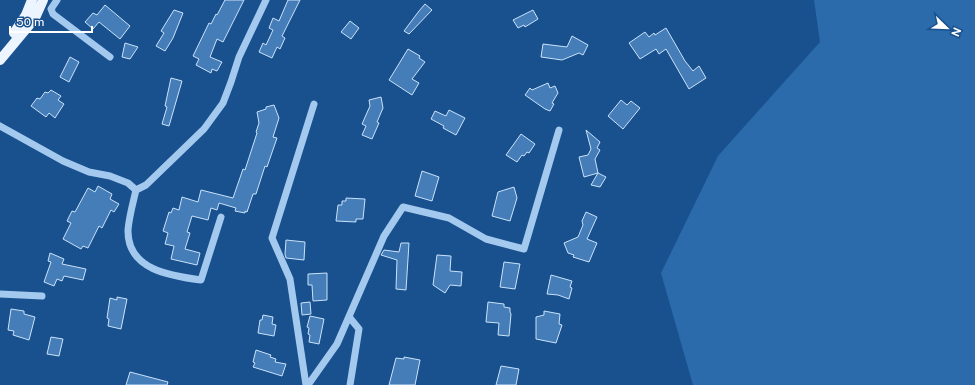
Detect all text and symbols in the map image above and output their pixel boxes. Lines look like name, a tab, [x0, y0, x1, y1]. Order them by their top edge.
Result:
scale bar	[10, 8, 92, 34]
north arrow	[927, 8, 967, 48]
text: 50 m	[16, 15, 44, 29]
text: N	[949, 26, 963, 38]

